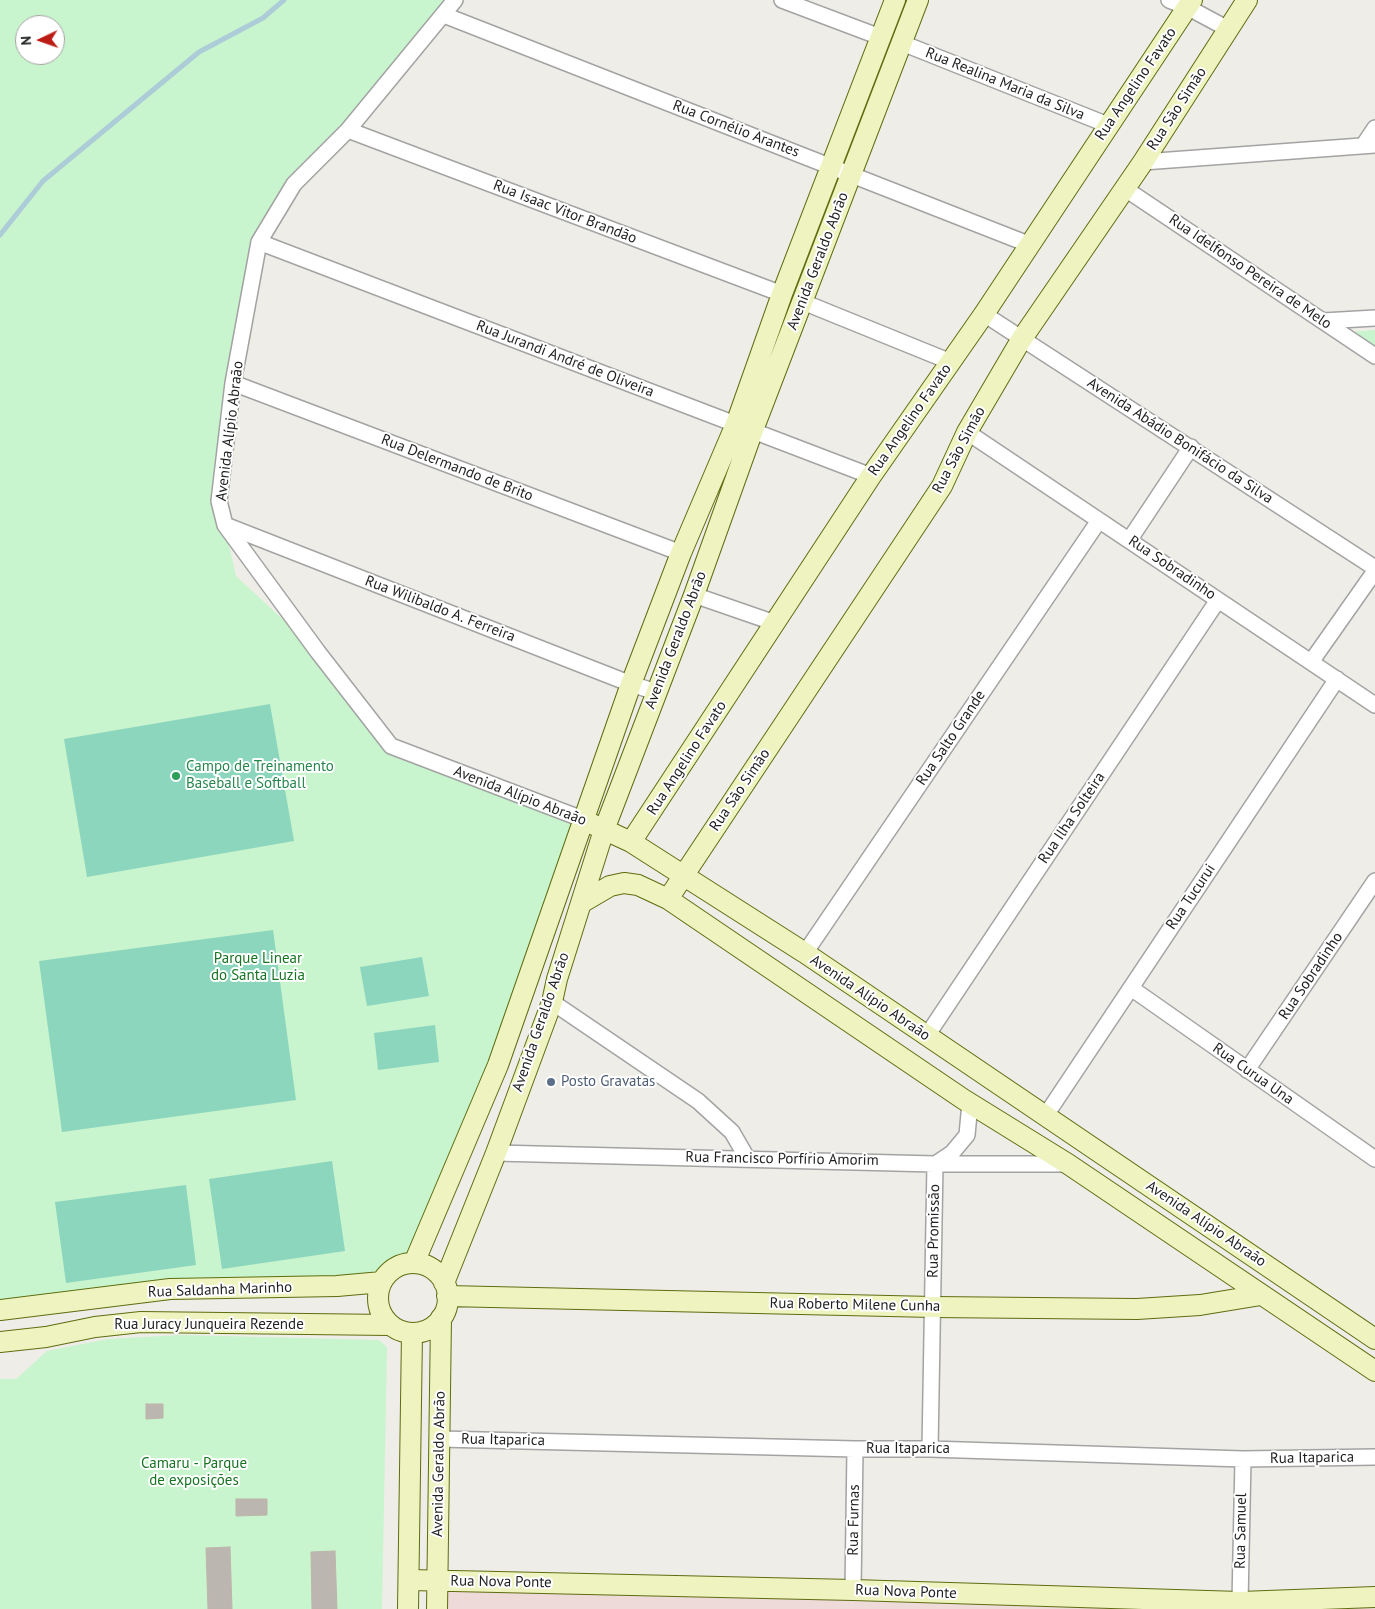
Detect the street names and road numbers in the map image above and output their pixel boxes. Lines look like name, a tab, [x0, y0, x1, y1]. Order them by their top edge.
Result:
street label: Rua Angelino Favato	[1092, 24, 1180, 144]
street label: Rua Realina Maria da Silva	[923, 44, 1087, 124]
street label: Rua São Simão	[1143, 64, 1211, 154]
street label: Rua Cornélio Arantes	[670, 97, 802, 161]
street label: Rua Isaac Vitor Brandão	[491, 176, 639, 248]
street label: Avenida Geraldo Abrão	[783, 190, 853, 332]
street label: Rua Idelfonso Pereira de Melo	[1165, 211, 1335, 333]
street label: Rua Jurandi André de Oliveira	[474, 317, 656, 401]
street label: Avenida Alípio Abraão	[212, 360, 248, 502]
street label: Rua Angelino Favato	[865, 361, 955, 479]
street label: Avenida Abádio Bonifácio da Silva	[1084, 374, 1276, 508]
street label: Rua São Simão	[929, 404, 989, 496]
street label: Rua Delermando de Brito	[378, 431, 536, 505]
street label: Rua Sobradinho	[1125, 532, 1219, 604]
street label: Avenida Geraldo Abrão	[641, 569, 711, 711]
street label: Rua Wilibaldo A. Ferreira	[362, 572, 518, 646]
street label: Rua Salto Grande	[913, 687, 989, 789]
street label: Rua Angelino Favato	[643, 698, 731, 818]
street label: Rua São Simão	[706, 745, 774, 835]
street label: Avenida Alípio Abraão	[451, 762, 589, 830]
street label: Rua Ilha Solteira	[1035, 769, 1109, 867]
street label: Rua Tucurui	[1163, 861, 1219, 933]
street label: Rua Sobradinho	[1275, 929, 1347, 1023]
street label: Avenida Geraldo Abrão	[509, 950, 573, 1094]
street label: Avenida Alípio Abraão	[807, 951, 933, 1045]
street label: Rua Curua Una	[1209, 1039, 1297, 1109]
street label: Rua Francisco Porfírio Amorim	[685, 1148, 879, 1170]
street label: Avenida Alípio Abraão	[1143, 1177, 1269, 1271]
street label: Rua Promissão	[924, 1184, 944, 1278]
street label: Rua Saldanha Marinho	[148, 1278, 292, 1302]
street label: Rua Roberto Milene Cunha	[769, 1295, 941, 1315]
street label: Rua Juracy Junqueira Rezende	[114, 1316, 304, 1334]
street label: Avenida Geraldo Abrão	[429, 1391, 449, 1537]
street label: Rua Itaparica	[461, 1430, 545, 1450]
street label: Rua Itaparica	[866, 1440, 950, 1458]
street label: Rua Itaparica	[1270, 1448, 1354, 1468]
street label: Rua Furnas	[844, 1484, 864, 1556]
street label: Rua Samuel	[1231, 1493, 1251, 1569]
street label: Rua Nova Ponte	[450, 1572, 552, 1592]
street label: Rua Nova Ponte	[855, 1581, 957, 1603]

